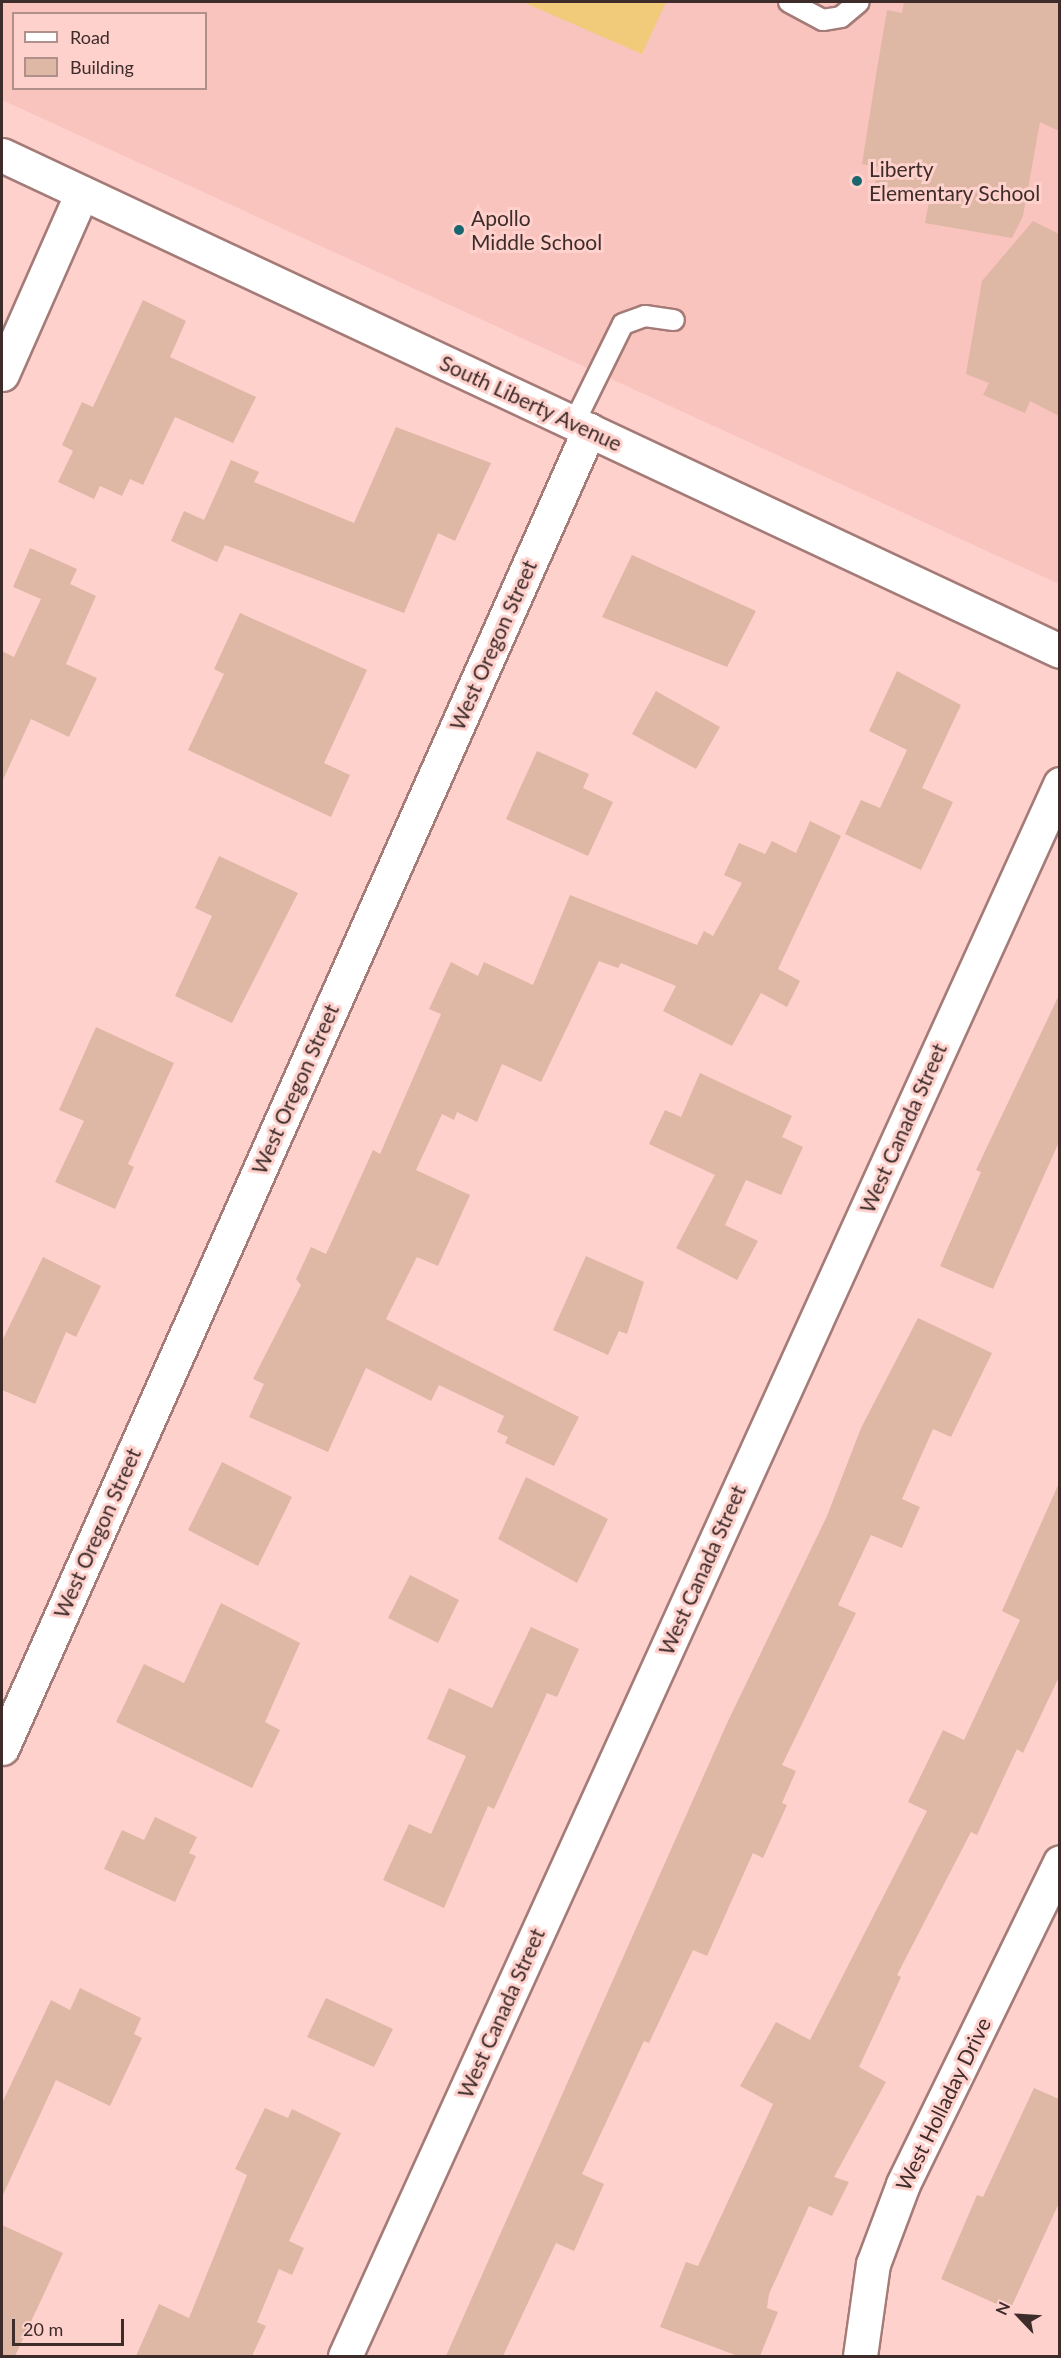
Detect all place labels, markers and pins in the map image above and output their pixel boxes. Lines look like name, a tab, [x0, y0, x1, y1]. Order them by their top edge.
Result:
place label: Liberty Elementary School	[869, 156, 1041, 206]
marker: Liberty Elementary School	[850, 174, 864, 188]
place label: Apollo Middle School	[471, 205, 602, 255]
marker: Apollo Middle School	[452, 223, 466, 237]

